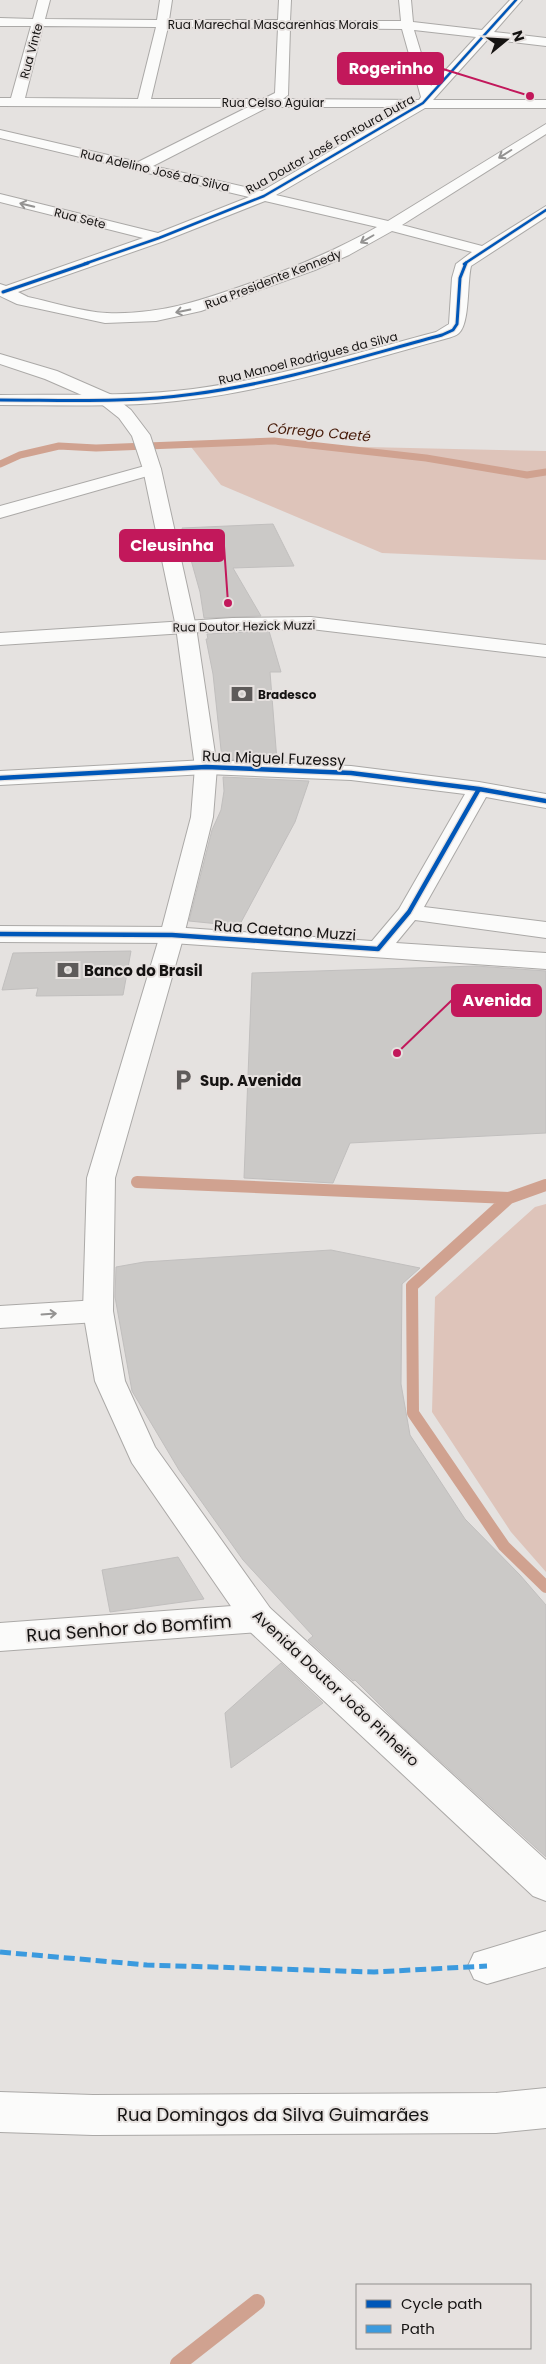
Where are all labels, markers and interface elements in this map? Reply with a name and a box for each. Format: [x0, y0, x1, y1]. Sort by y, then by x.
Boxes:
north arrow [481, 15, 531, 65]
street label: Rua Marechal Mascarenhas Morais [168, 16, 378, 33]
street label: Rua Vinte [15, 21, 47, 81]
text: N [507, 28, 530, 44]
callout: Rogerinho [338, 53, 443, 84]
text: Rogerinho [349, 57, 433, 80]
street label: Rua Doutor José Fontoura Dutra [242, 90, 418, 198]
street label: Rua Celso Aguiar [222, 94, 325, 111]
street label: Rua Adelino José da Silva [79, 145, 231, 195]
one-way arrow [498, 149, 512, 159]
one-way arrow [20, 199, 36, 209]
street label: Rua Sete [52, 203, 108, 233]
one-way arrow [359, 234, 374, 244]
street label: Rua Presidente Kennedy [202, 245, 344, 313]
one-way arrow [176, 306, 192, 316]
street label: Rua Manoel Rodrigues da Silva [217, 327, 399, 389]
water label: Córrego Caeté [266, 417, 372, 447]
callout: Cleusinha [120, 530, 224, 561]
text: Cleusinha [130, 534, 214, 557]
street label: Rua Doutor Hezick Muzzi [173, 616, 315, 636]
bank icon: Bradesco [229, 681, 255, 707]
place label: Bradesco [258, 686, 317, 703]
street label: Rua Miguel Fuzessy [202, 745, 347, 771]
street label: Rua Caetano Muzzi [213, 915, 357, 945]
bank icon: Banco do Brasil [55, 957, 81, 983]
place label: Banco do Brasil [84, 960, 203, 981]
callout: Avenida [452, 985, 541, 1016]
text: Avenida [463, 989, 531, 1012]
parking icon: Sup. Avenida [170, 1067, 196, 1093]
place label: Sup. Avenida [200, 1070, 302, 1091]
one-way arrow [40, 1309, 56, 1318]
street label: Avenida Doutor João Pinheiro [248, 1605, 424, 1771]
street label: Rua Senhor do Bomfim [26, 1608, 232, 1648]
street label: Rua Domingos da Silva Guimarães [117, 2102, 429, 2127]
legend [356, 2284, 531, 2349]
text: Cycle path [401, 2293, 482, 2314]
text: Path [401, 2318, 435, 2339]

